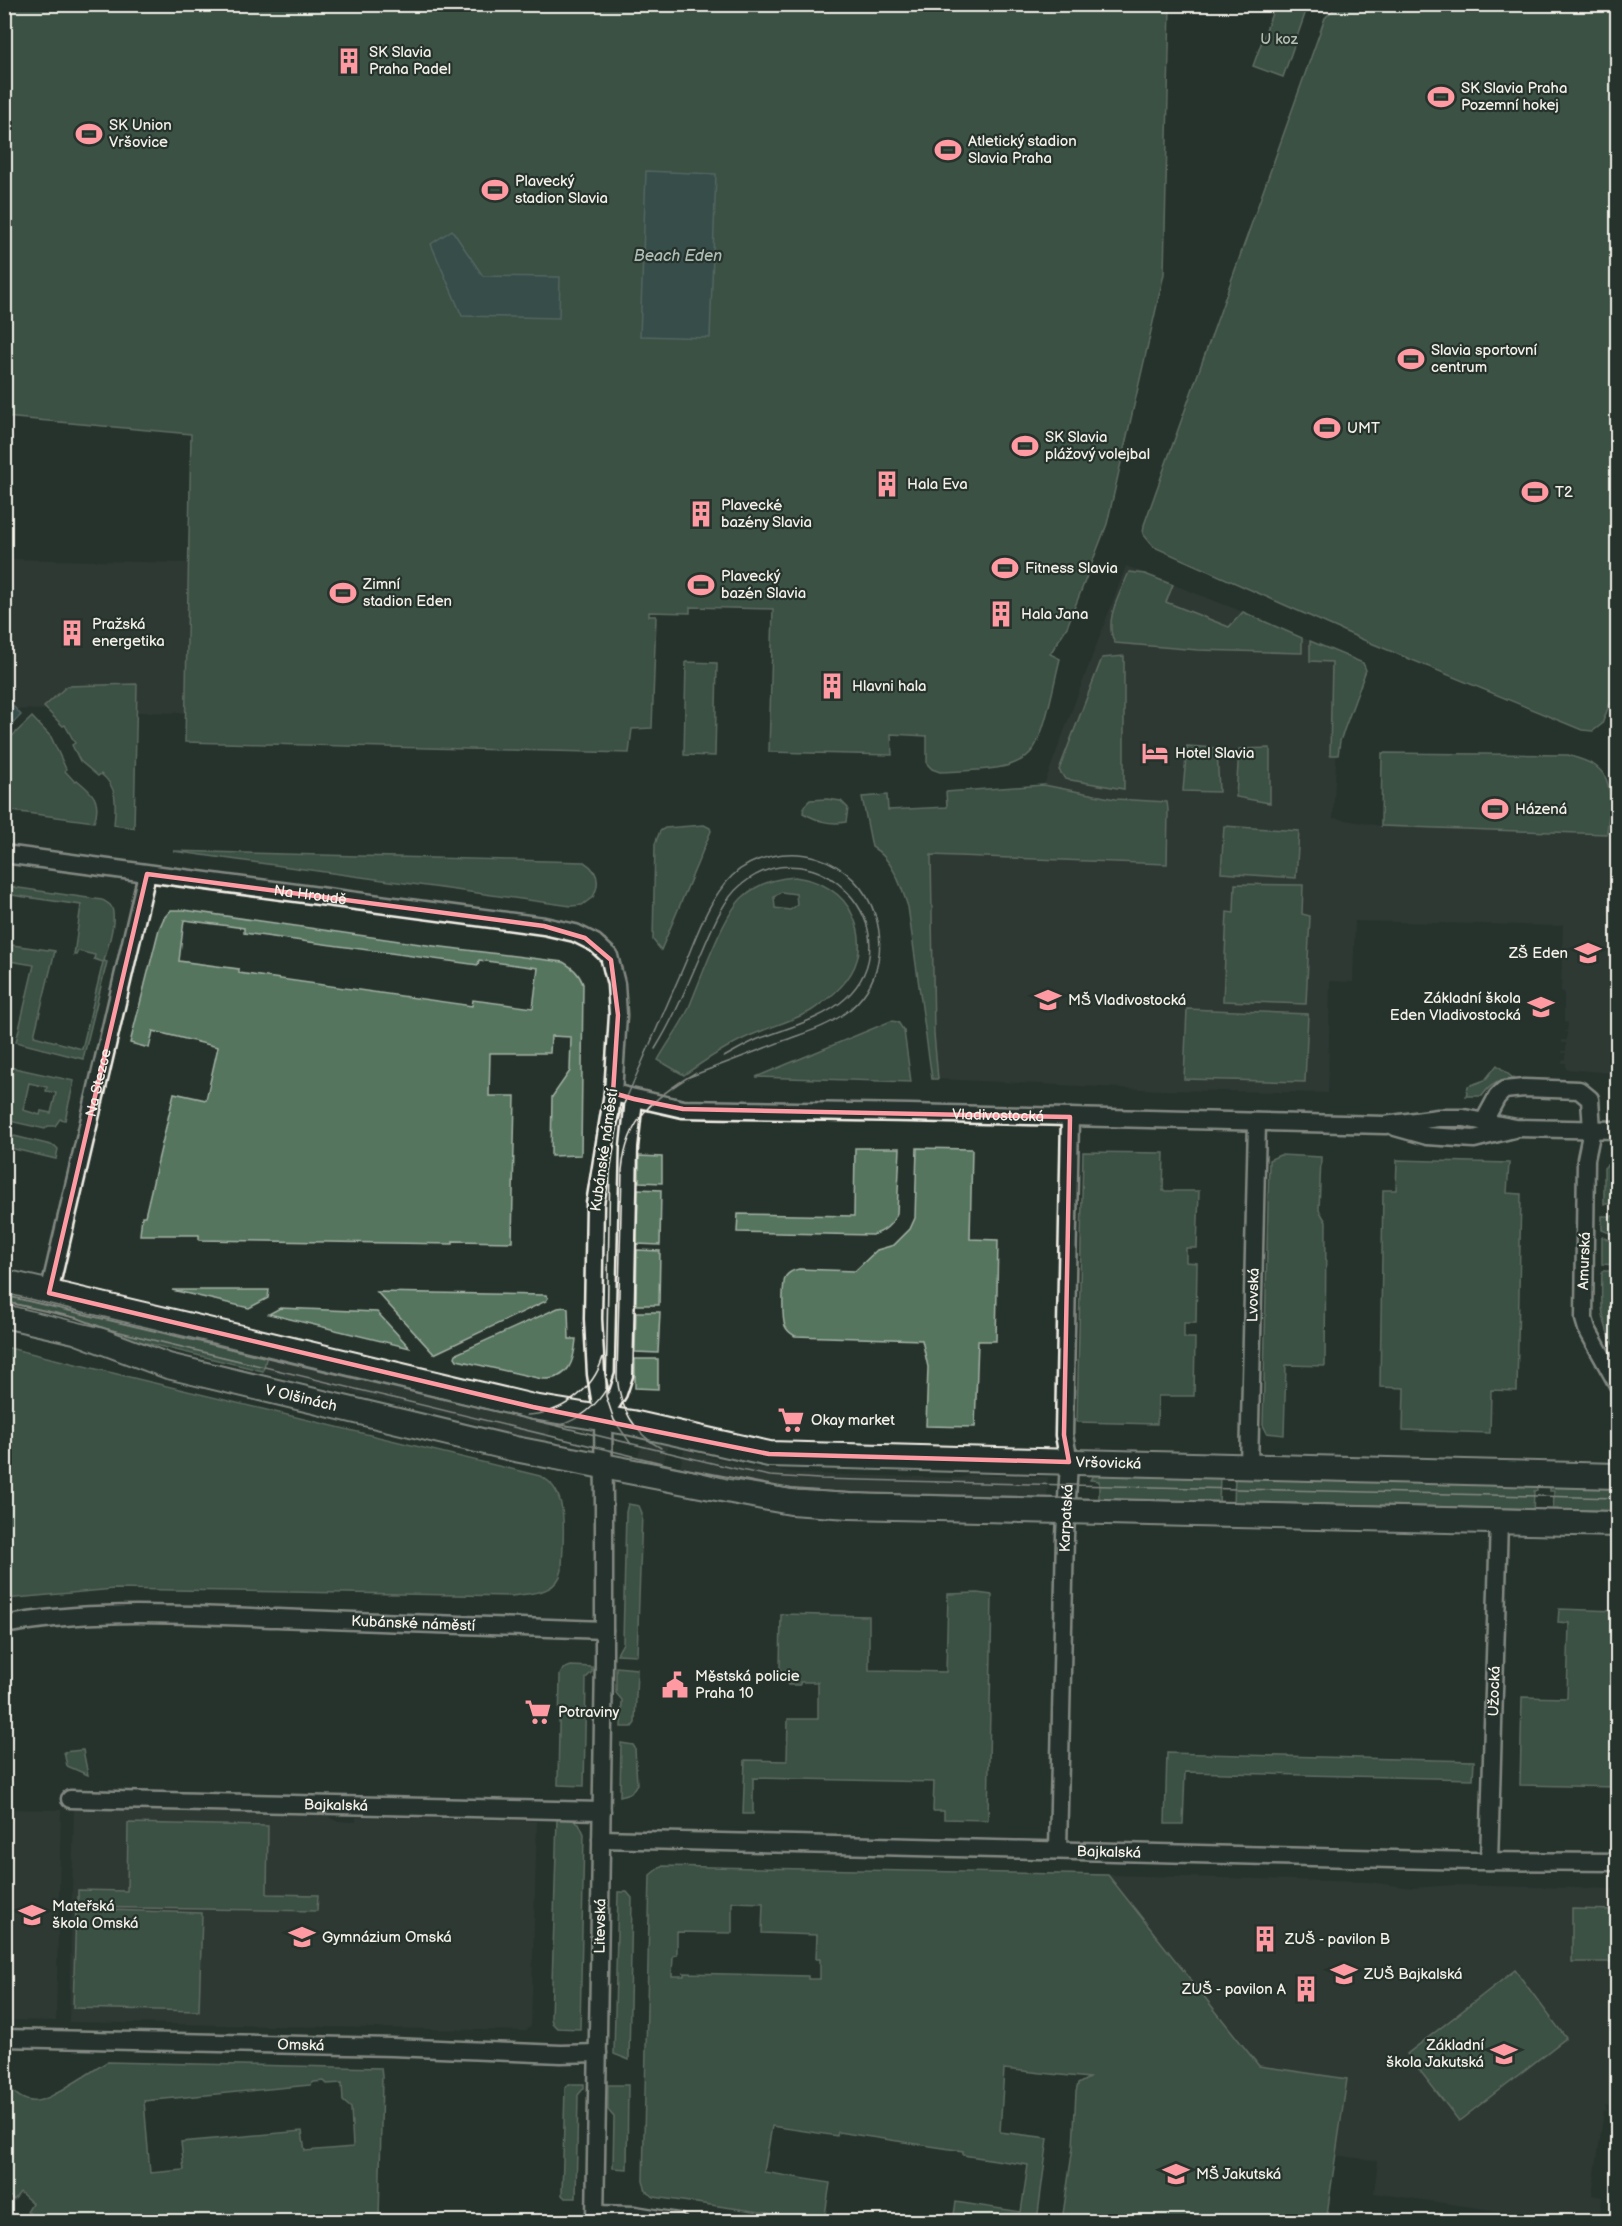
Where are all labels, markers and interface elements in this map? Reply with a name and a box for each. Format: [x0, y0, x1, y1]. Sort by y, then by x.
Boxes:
park label: U koz [1260, 30, 1299, 49]
place label: SK Slavia Praha Padel [369, 43, 451, 79]
building icon: SK Slavia Praha Padel [334, 46, 364, 76]
place label: SK Slavia Praha Pozemní hokej [1461, 79, 1567, 115]
sports icon: SK Slavia Praha Pozemní hokej [1426, 82, 1456, 112]
place label: SK Union Vršovice [109, 116, 172, 152]
sports icon: SK Union Vršovice [74, 119, 104, 149]
place label: Atletický stadion Slavia Praha [968, 132, 1077, 168]
sports icon: Atletický stadion Slavia Praha [933, 135, 963, 165]
place label: Plavecký stadion Slavia [515, 172, 608, 208]
sports icon: Plavecký stadion Slavia [480, 175, 510, 205]
water label: Beach Eden [634, 247, 722, 266]
place label: Slavia sportovní centrum [1431, 341, 1538, 377]
sports icon: Slavia sportovní centrum [1396, 344, 1426, 374]
sports icon: UMT [1312, 413, 1342, 443]
place label: UMT [1347, 419, 1380, 438]
place label: SK Slavia plážový volejbal [1045, 428, 1150, 464]
sports icon: SK Slavia plážový volejbal [1010, 431, 1040, 461]
building icon: Hala Eva [872, 469, 902, 499]
place label: Hala Eva [907, 475, 968, 494]
sports icon: T2 [1520, 477, 1550, 507]
place label: T2 [1555, 483, 1573, 502]
place label: Plavecké bazény Slavia [721, 496, 812, 532]
building icon: Plavecké bazény Slavia [686, 499, 716, 529]
sports icon: Fitness Slavia [990, 553, 1020, 583]
place label: Fitness Slavia [1025, 559, 1118, 578]
place label: Plavecký bazén Slavia [721, 567, 806, 603]
sports icon: Plavecký bazén Slavia [686, 570, 716, 600]
place label: Zimní stadion Eden [362, 575, 452, 611]
sports icon: Zimní stadion Eden [328, 578, 358, 608]
building icon: Hala Jana [986, 599, 1016, 629]
place label: Hala Jana [1021, 605, 1088, 624]
place label: Pražská energetika [92, 615, 165, 651]
building icon: Pražská energetika [57, 618, 87, 648]
building icon: Hlavni hala [817, 671, 847, 701]
place label: Hlavni hala [852, 677, 926, 696]
hotel icon: Hotel Slavia [1140, 738, 1170, 768]
place label: Hotel Slavia [1175, 744, 1254, 763]
sports icon: Házená [1480, 794, 1510, 824]
place label: Házená [1515, 800, 1567, 819]
street label: Na Hroudě [272, 881, 348, 910]
school or university icon: ZŠ Eden [1573, 938, 1603, 968]
place label: ZŠ Eden [1508, 944, 1568, 963]
school or university icon: MŠ Vladivostocká [1033, 985, 1063, 1015]
place label: Základní škola Eden Vladivostocká [1390, 989, 1521, 1025]
place label: MŠ Vladivostocká [1068, 991, 1186, 1010]
school or university icon: Základní škola Eden Vladivostocká [1526, 992, 1556, 1022]
street label: Na Stezce [82, 1047, 116, 1119]
street label: Kubánské náměstí [586, 1087, 623, 1213]
street label: Vladivostocká [952, 1105, 1044, 1126]
street label: Amurská [1574, 1232, 1595, 1290]
street label: Lvovská [1243, 1268, 1264, 1322]
street label: V Olšinách [263, 1381, 339, 1416]
supermarket icon: Okay market [776, 1405, 806, 1435]
place label: Okay market [811, 1411, 895, 1430]
street label: Vršovická [1075, 1453, 1142, 1474]
street label: Karpatská [1056, 1484, 1078, 1552]
street label: Kubánské náměstí [351, 1612, 476, 1636]
street label: Užocká [1484, 1666, 1505, 1717]
place label: Městská policie Praha 10 [695, 1667, 800, 1703]
public building icon: Městská policie Praha 10 [660, 1670, 690, 1700]
supermarket icon: Potraviny [523, 1697, 553, 1727]
place label: Potraviny [558, 1703, 620, 1722]
street label: Bajkalská [304, 1795, 368, 1816]
street label: Bajkalská [1076, 1842, 1141, 1863]
place label: Mateřská škola Omská [52, 1897, 139, 1933]
street label: Litevská [591, 1898, 610, 1954]
school or university icon: Mateřská škola Omská [17, 1900, 47, 1930]
school or university icon: Gymnázium Omská [287, 1922, 317, 1952]
building icon: ZUŠ - pavilon B [1250, 1924, 1280, 1954]
place label: Gymnázium Omská [322, 1928, 452, 1947]
place label: ZUŠ - pavilon B [1284, 1930, 1390, 1949]
school or university icon: ZUŠ Bajkalská [1329, 1959, 1359, 1989]
place label: ZUŠ Bajkalská [1363, 1965, 1463, 1984]
building icon: ZUŠ - pavilon A [1291, 1974, 1321, 2004]
place label: ZUŠ - pavilon A [1181, 1980, 1287, 1999]
street label: Omská [277, 2035, 325, 2055]
place label: Základní škola Jakutská [1386, 2036, 1484, 2072]
school or university icon: Základní škola Jakutská [1489, 2039, 1519, 2069]
school or university icon: MŠ Jakutská [1161, 2159, 1191, 2189]
place label: MŠ Jakutská [1196, 2165, 1281, 2184]

